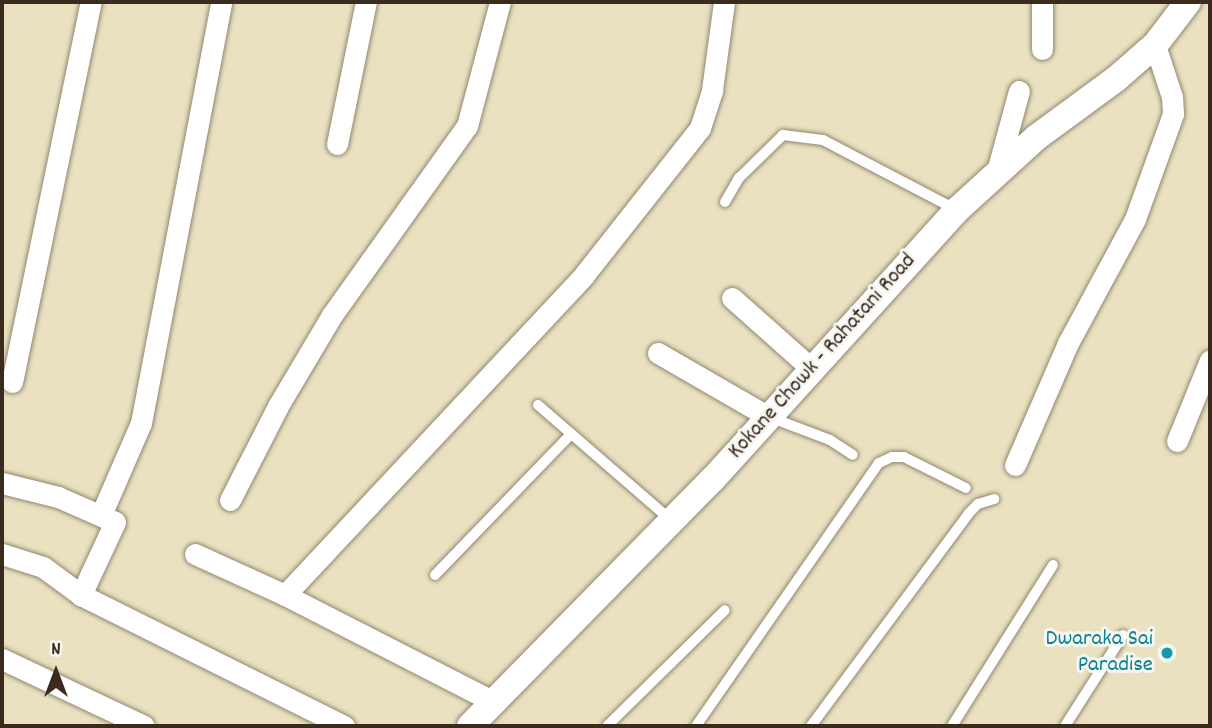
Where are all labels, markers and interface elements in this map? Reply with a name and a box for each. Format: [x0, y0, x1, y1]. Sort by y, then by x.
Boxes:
street label: Kokane Chowk - Rahatani Road [723, 248, 923, 466]
place label: Dwaraka Sai Paradise [1046, 626, 1153, 680]
north arrow [21, 637, 91, 707]
text: N [51, 637, 61, 664]
marker: Dwaraka Sai Paradise [1159, 645, 1175, 661]

